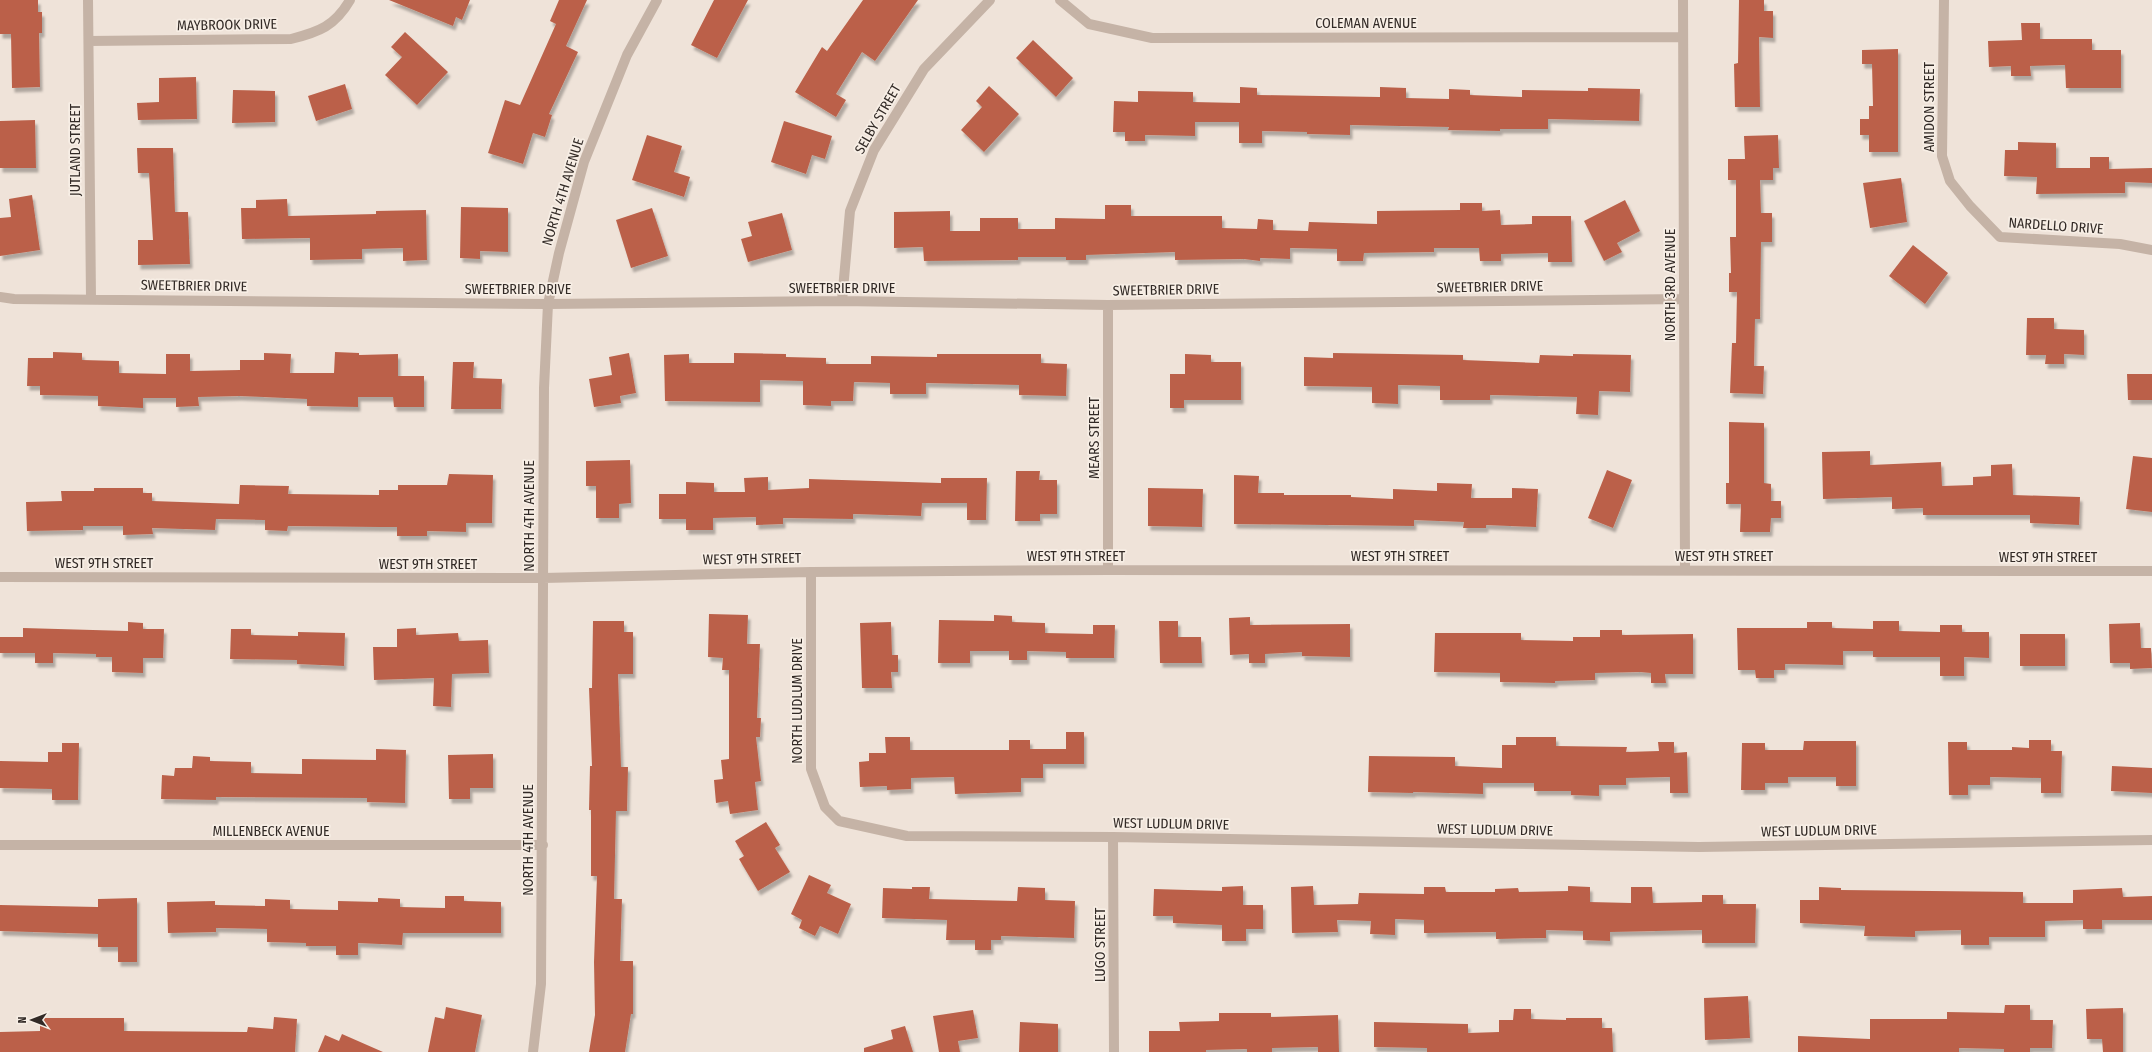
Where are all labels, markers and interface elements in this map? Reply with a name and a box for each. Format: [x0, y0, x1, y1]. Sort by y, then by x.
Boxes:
street label: COLEMAN AVENUE [1315, 15, 1417, 32]
street label: MAYBROOK DRIVE [177, 16, 278, 34]
street label: AMIDON STREET [1921, 61, 1938, 152]
street label: SELBY STREET [851, 81, 905, 157]
street label: JUTLAND STREET [67, 103, 84, 196]
street label: NORTH 4TH AVENUE [539, 136, 588, 248]
street label: NARDELLO DRIVE [2008, 214, 2104, 238]
street label: NORTH 3RD AVENUE [1662, 228, 1679, 341]
street label: SWEETBRIER DRIVE [141, 277, 248, 295]
street label: SWEETBRIER DRIVE [1437, 278, 1544, 296]
street label: SWEETBRIER DRIVE [789, 280, 896, 297]
street label: SWEETBRIER DRIVE [465, 281, 572, 298]
street label: SWEETBRIER DRIVE [1113, 281, 1220, 299]
street label: MEARS STREET [1086, 396, 1103, 479]
street label: NORTH 4TH AVENUE [521, 460, 538, 572]
street label: WEST 9TH STREET [1027, 548, 1126, 565]
street label: WEST 9TH STREET [1351, 548, 1450, 565]
street label: WEST 9TH STREET [1675, 548, 1774, 565]
street label: WEST 9TH STREET [1999, 549, 2098, 566]
street label: WEST 9TH STREET [703, 550, 802, 568]
street label: WEST 9TH STREET [55, 555, 154, 572]
street label: WEST 9TH STREET [379, 556, 478, 573]
street label: NORTH LUDLUM DRIVE [789, 638, 806, 764]
street label: NORTH 4TH AVENUE [520, 784, 537, 896]
street label: WEST LUDLUM DRIVE [1113, 814, 1230, 834]
street label: WEST LUDLUM DRIVE [1437, 820, 1554, 840]
street label: WEST LUDLUM DRIVE [1761, 821, 1878, 841]
street label: MILLENBECK AVENUE [212, 823, 330, 840]
street label: LUGO STREET [1092, 907, 1109, 982]
north arrow [12, 1000, 52, 1040]
text: N [16, 1017, 29, 1023]

